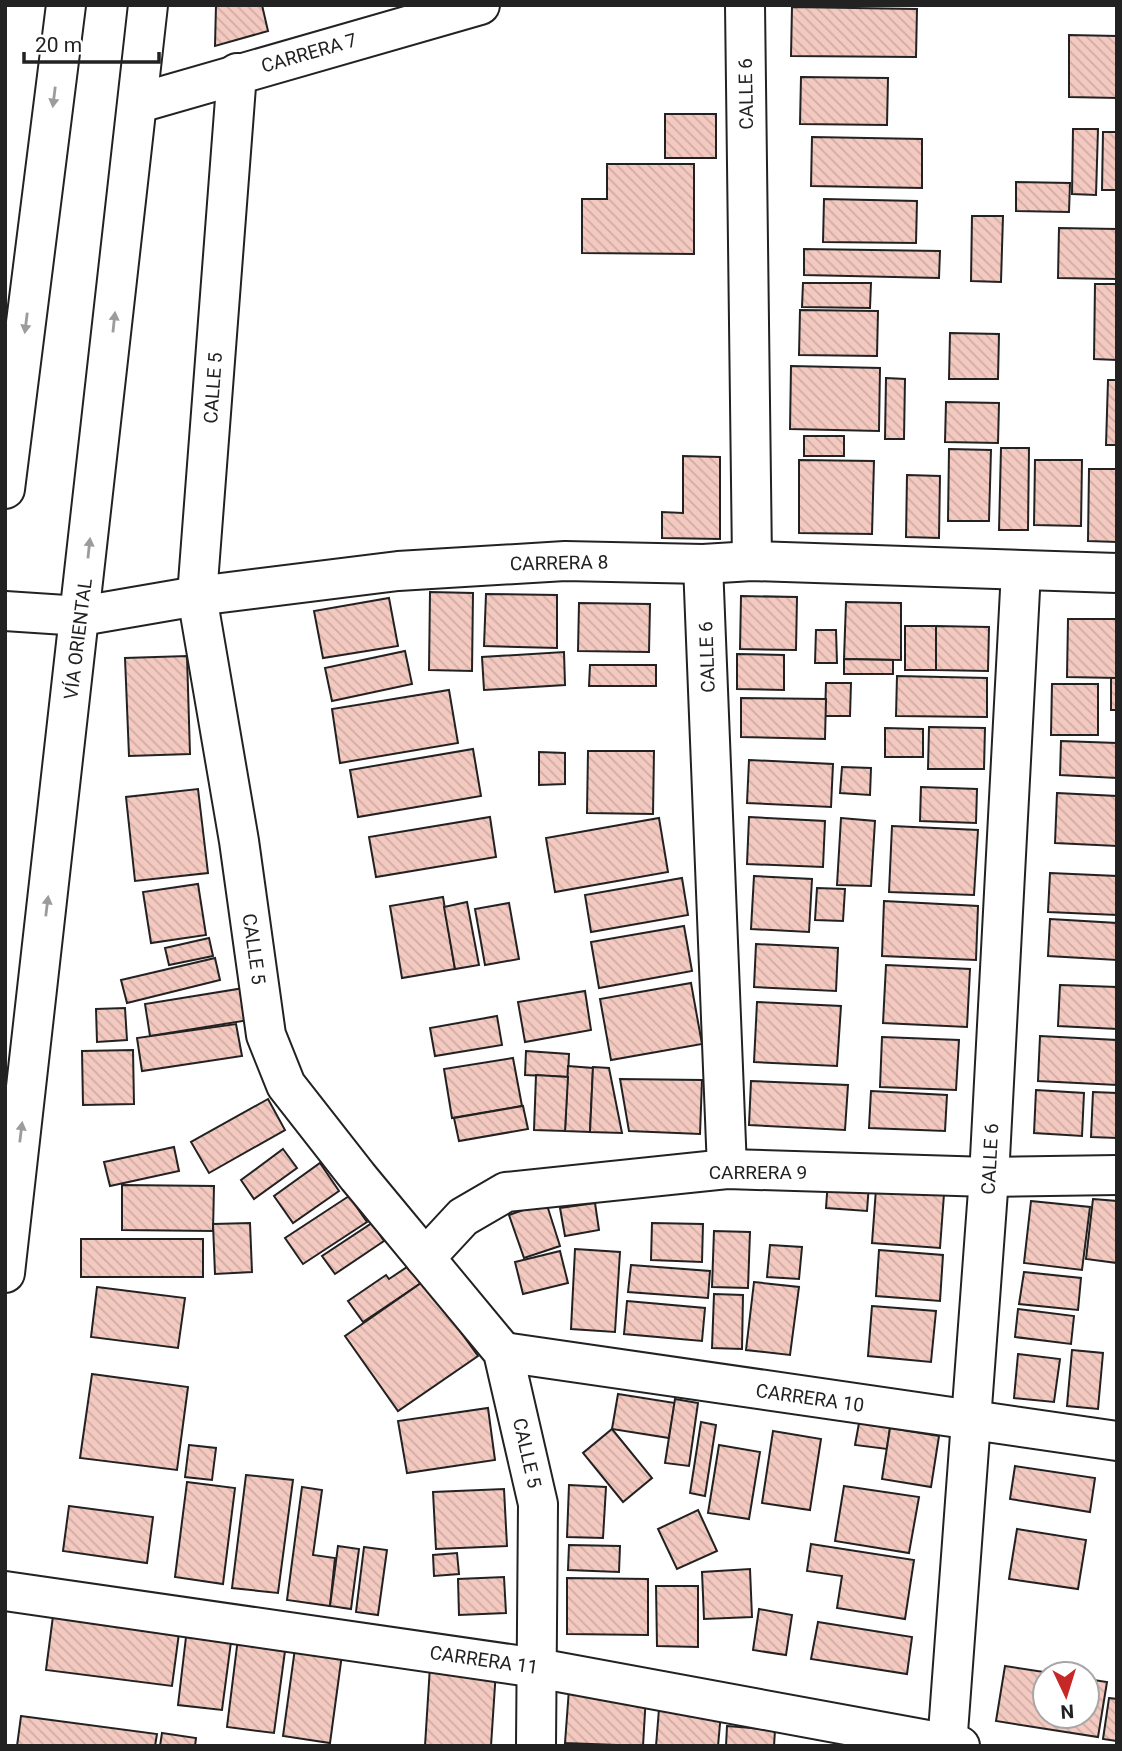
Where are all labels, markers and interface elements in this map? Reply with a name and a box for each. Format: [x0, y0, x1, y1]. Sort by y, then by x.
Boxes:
scale bar [24, 21, 159, 65]
street label: CARRERA 7 [258, 28, 360, 78]
text: 20 m [35, 33, 82, 57]
street label: CALLE 6 [734, 58, 758, 130]
one-way arrow [49, 86, 60, 108]
one-way arrow [109, 311, 120, 333]
one-way arrow [21, 312, 32, 334]
street label: CALLE 5 [199, 352, 227, 424]
one-way arrow [83, 537, 94, 559]
street label: CARRERA 8 [510, 551, 608, 575]
street label: VÍA ORIENTAL [59, 577, 97, 701]
street label: CALLE 6 [694, 621, 720, 693]
one-way arrow [42, 895, 53, 917]
street label: CALLE 5 [238, 912, 270, 986]
one-way arrow [16, 1121, 27, 1143]
street label: CALLE 6 [977, 1123, 1003, 1195]
street label: CARRERA 9 [709, 1161, 807, 1184]
street label: CARRERA 10 [754, 1379, 866, 1417]
street label: CALLE 5 [508, 1416, 546, 1490]
street label: CARRERA 11 [428, 1641, 540, 1679]
north arrow [1031, 1660, 1101, 1730]
text: N [1060, 1700, 1075, 1723]

